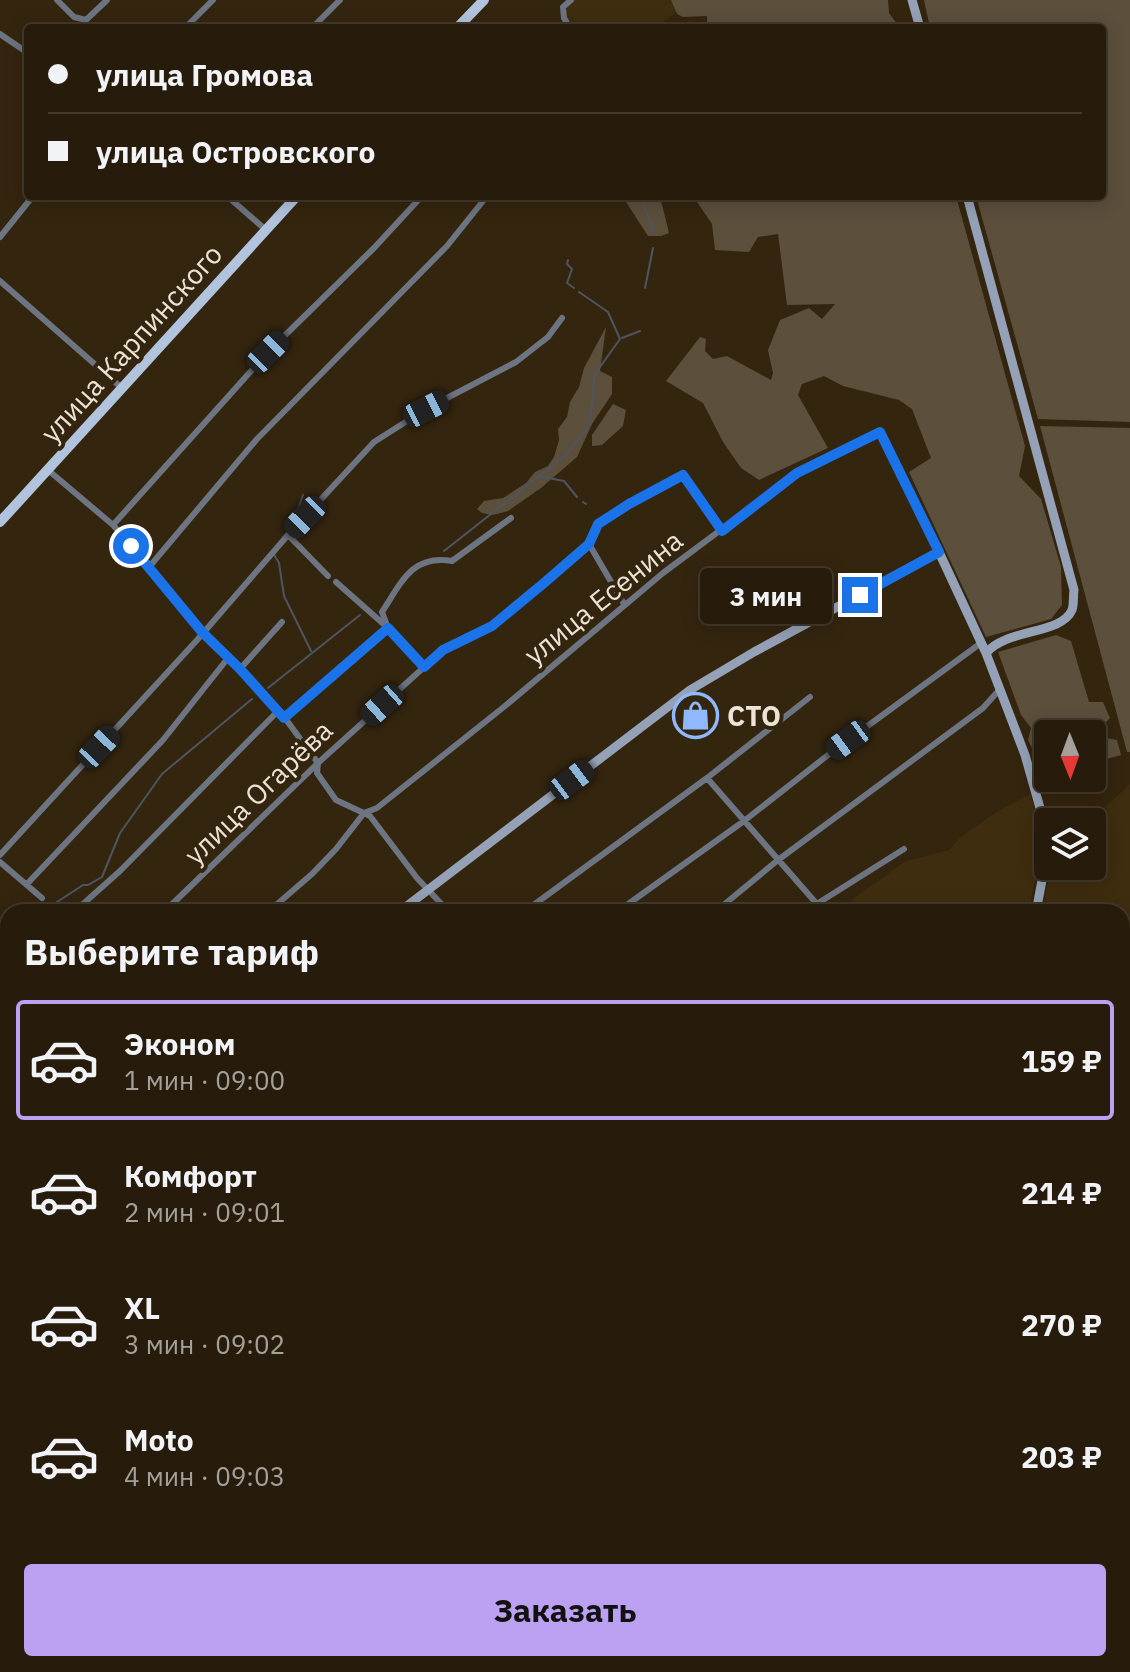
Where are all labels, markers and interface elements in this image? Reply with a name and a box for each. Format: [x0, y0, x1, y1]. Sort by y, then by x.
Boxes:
text: улица Громова [96, 55, 313, 94]
text: улица Островского [96, 132, 375, 171]
street label: улица Карпинского [32, 236, 230, 450]
car [243, 327, 293, 377]
car [399, 387, 453, 431]
car [280, 491, 330, 543]
street label: улица Есенина [516, 522, 690, 672]
route start [113, 528, 149, 564]
callout: 3 мин [700, 567, 832, 623]
route end [842, 577, 878, 613]
text: 3 мин [730, 579, 802, 613]
car [356, 680, 408, 730]
shop icon: СТО [672, 691, 720, 739]
place label: СТО [727, 697, 781, 734]
street label: улица Огарёва [176, 712, 340, 872]
car [822, 716, 874, 764]
north arrow [1034, 720, 1106, 792]
map controls [1034, 720, 1106, 880]
car [74, 721, 124, 773]
car [546, 756, 598, 804]
button: layers [1034, 808, 1106, 880]
text: Выберите тариф [24, 928, 319, 975]
icon: car [28, 1024, 100, 1096]
text: Эконом [124, 1024, 235, 1063]
text: 159 ₽ [1021, 1041, 1102, 1080]
text: 1 мин · 09:00 [124, 1063, 285, 1097]
icon: car [28, 1156, 100, 1228]
text: Комфорт [124, 1156, 257, 1195]
text: 214 ₽ [1021, 1173, 1102, 1212]
text: 2 мин · 09:01 [124, 1195, 285, 1229]
icon: car [28, 1288, 100, 1360]
text: XL [124, 1288, 160, 1327]
text: 270 ₽ [1021, 1305, 1102, 1344]
text: 3 мин · 09:02 [124, 1327, 285, 1361]
icon: car [28, 1420, 100, 1492]
text: Moto [124, 1420, 194, 1459]
text: 203 ₽ [1021, 1437, 1102, 1476]
text: 4 мин · 09:03 [124, 1459, 285, 1493]
button: Заказать [24, 1564, 1106, 1656]

